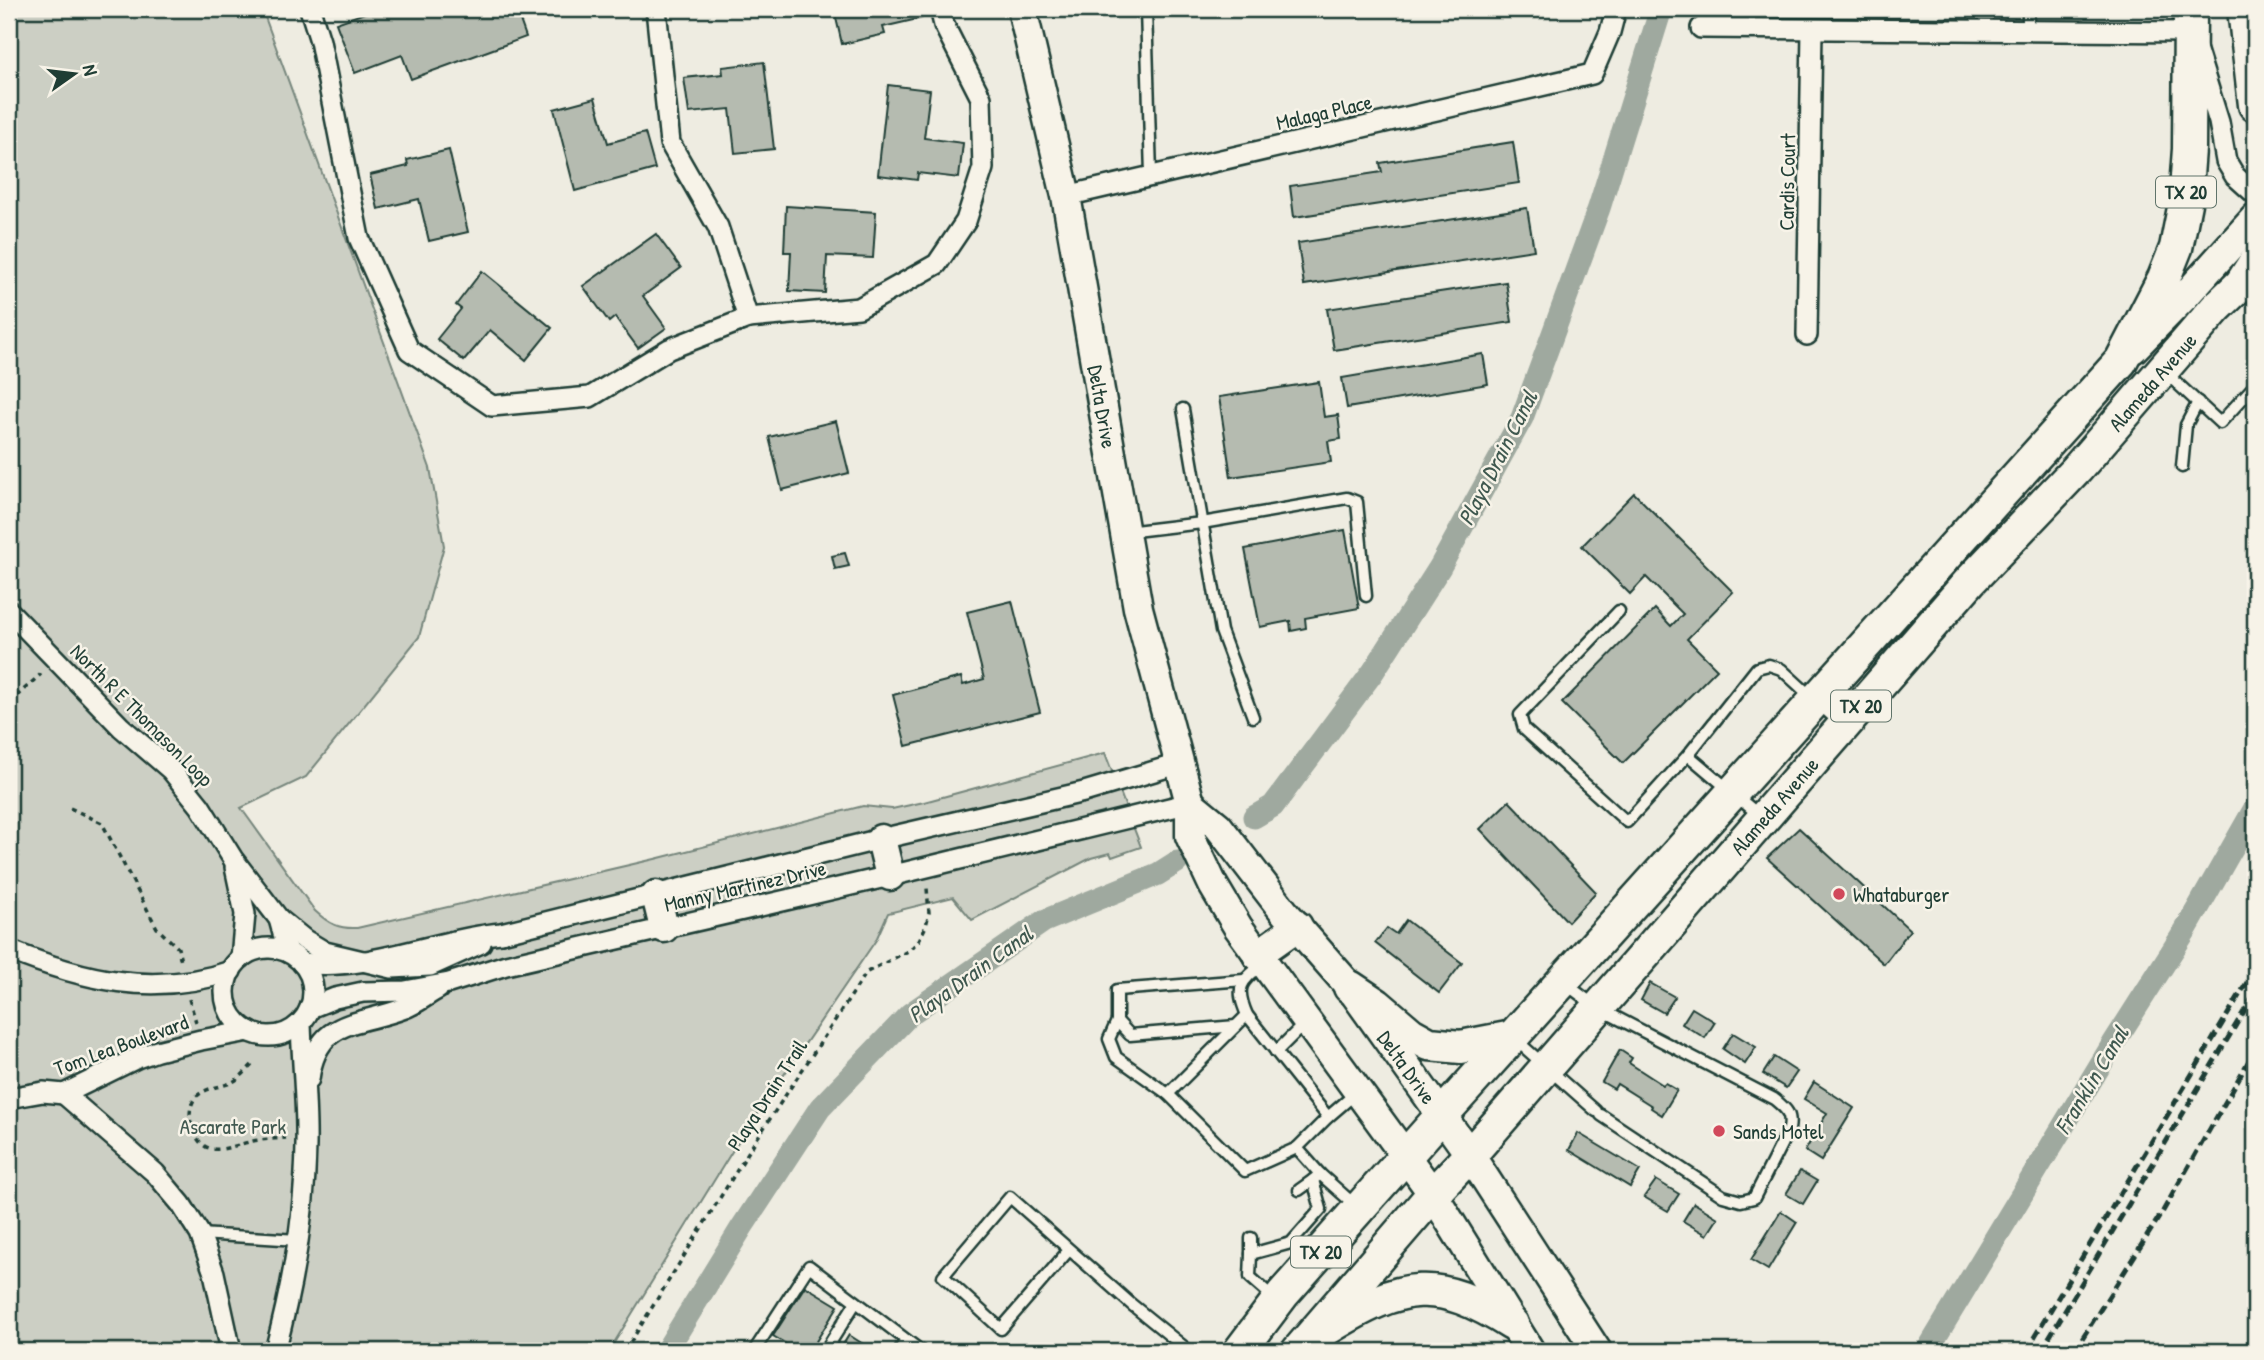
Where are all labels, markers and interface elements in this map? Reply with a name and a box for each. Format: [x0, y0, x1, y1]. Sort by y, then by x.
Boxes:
north arrow [38, 38, 108, 108]
text: N [77, 62, 104, 78]
street label: Malaga Place [1273, 87, 1375, 137]
street label: Cardis Court [1772, 132, 1802, 231]
road number: TX 20 [2156, 176, 2216, 208]
street label: Alameda Avenue [2102, 327, 2203, 437]
street label: Delta Drive [1081, 363, 1124, 450]
water label: Playa Drain Canal [1450, 385, 1545, 531]
street label: North R E Thomason Loop [64, 637, 220, 793]
road number: TX 20 [1831, 691, 1891, 722]
street label: Alameda Avenue [1723, 750, 1825, 861]
street label: Manny Martinez Drive [661, 853, 829, 919]
place label: Whataburger [1853, 880, 1949, 909]
marker: Whataburger [1831, 886, 1847, 902]
water label: Playa Drain Canal [901, 918, 1040, 1031]
street label: Tom Lea Boulevard [50, 1007, 192, 1083]
water label: Franklin Canal [2047, 1020, 2136, 1140]
street label: Delta Drive [1371, 1025, 1443, 1110]
street label: Playa Drain Trail [720, 1033, 814, 1156]
park label: Ascarate Park [180, 1112, 287, 1141]
place label: Sands Motel [1733, 1117, 1824, 1146]
marker: Sands Motel [1711, 1123, 1727, 1139]
road number: TX 20 [1291, 1236, 1351, 1268]

